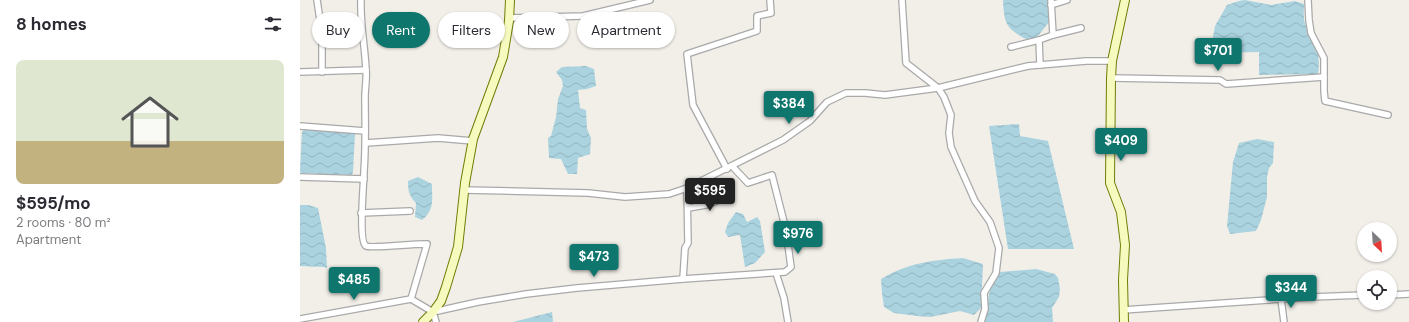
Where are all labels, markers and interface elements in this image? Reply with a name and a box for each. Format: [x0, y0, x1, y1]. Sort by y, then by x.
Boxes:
chip: Buy [312, 12, 364, 48]
chip: Rent [372, 12, 430, 48]
chip: Filters [438, 12, 505, 48]
chip: New [513, 12, 569, 48]
chip: Apartment [577, 12, 675, 48]
text: 8 homes [16, 13, 87, 35]
icon: filters [262, 13, 284, 35]
pin: $701 [1194, 38, 1242, 72]
text: $701 [1204, 42, 1232, 59]
icon: home [114, 86, 186, 158]
pin: $384 [765, 91, 813, 125]
text: $384 [773, 95, 805, 112]
pin: $409 [1097, 128, 1145, 162]
text: $409 [1104, 132, 1138, 149]
pin: $595 [686, 178, 734, 212]
text: $595 [694, 182, 726, 199]
text: $595/mo [16, 192, 91, 214]
text: 2 rooms · 80 m² [16, 214, 111, 231]
pin: $976 [774, 221, 822, 255]
north arrow [1357, 222, 1397, 262]
map controls [1357, 222, 1397, 310]
text: $976 [782, 225, 814, 242]
text: Apartment [16, 231, 81, 248]
pin: $473 [570, 244, 618, 278]
text: $473 [579, 248, 609, 265]
pin: $485 [330, 267, 378, 301]
button: locate [1357, 270, 1397, 310]
text: $485 [338, 271, 370, 288]
pin: $344 [1267, 275, 1315, 309]
text: $344 [1275, 279, 1307, 296]

